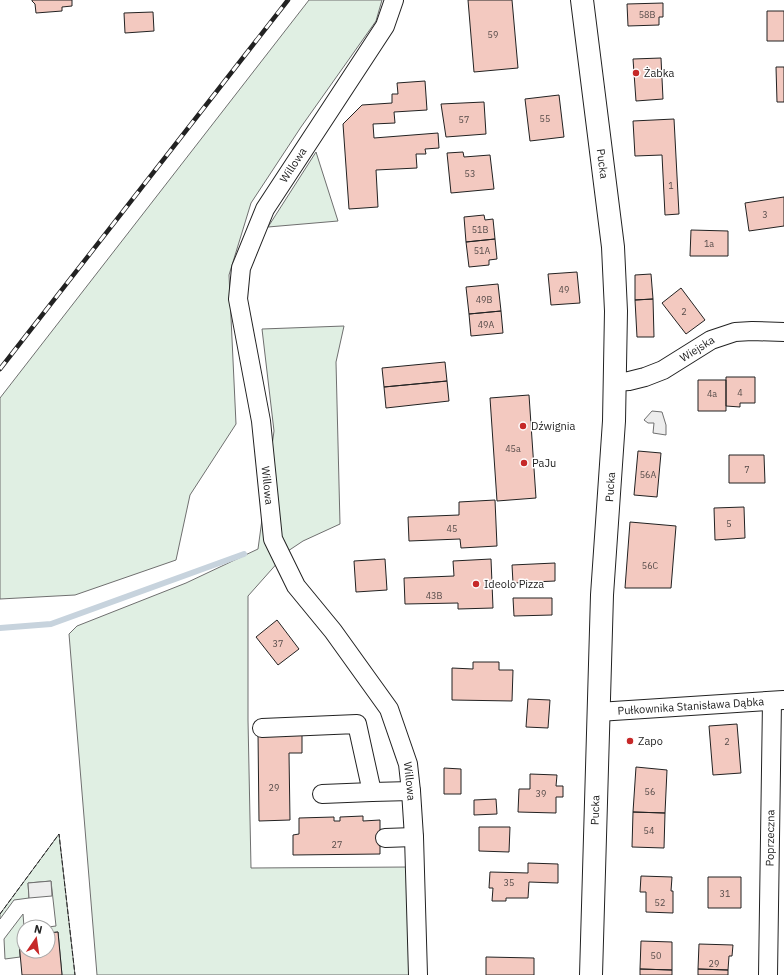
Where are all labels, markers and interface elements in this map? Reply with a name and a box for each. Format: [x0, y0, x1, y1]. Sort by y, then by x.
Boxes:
house number: 58B [639, 9, 655, 20]
house number: 59 [488, 29, 498, 40]
place label: Żabka [644, 66, 674, 80]
marker: Żabka [631, 68, 641, 78]
house number: 55 [540, 113, 550, 124]
house number: 57 [459, 114, 469, 125]
street label: Willowa [277, 145, 310, 185]
street label: Pucka [594, 148, 611, 180]
house number: 53 [465, 168, 475, 179]
house number: 1 [668, 180, 674, 191]
house number: 3 [762, 209, 768, 220]
house number: 51B [472, 224, 488, 235]
house number: 1a [704, 238, 714, 249]
house number: 51A [474, 245, 491, 256]
house number: 49 [559, 284, 569, 295]
house number: 49B [476, 294, 492, 305]
house number: 2 [681, 306, 687, 317]
house number: 49A [478, 319, 495, 330]
street label: Wiejska [677, 333, 717, 365]
house number: 4 [737, 387, 743, 398]
house number: 4a [707, 388, 717, 399]
place label: Dźwignia [531, 419, 575, 433]
marker: Dźwignia [518, 421, 528, 431]
house number: 45a [505, 443, 521, 454]
place label: PaJu [532, 456, 556, 470]
marker: PaJu [519, 458, 529, 468]
house number: 7 [744, 464, 750, 475]
street label: Willowa [259, 465, 276, 505]
house number: 56A [640, 469, 657, 480]
street label: Pucka [602, 471, 618, 502]
house number: 5 [726, 518, 732, 529]
house number: 45 [447, 523, 457, 534]
house number: 56C [642, 560, 659, 571]
place label: Ideolo Pizza [484, 577, 544, 591]
marker: Ideolo Pizza [471, 579, 481, 589]
house number: 43B [426, 590, 442, 601]
house number: 37 [273, 638, 283, 649]
street label: Pułkownika Stanisława Dąbka [617, 694, 765, 718]
place label: Zapo [638, 734, 663, 748]
marker: Zapo [625, 736, 635, 746]
house number: 2 [724, 736, 730, 747]
street label: Willowa [401, 761, 419, 801]
house number: 29 [269, 782, 279, 793]
house number: 56 [645, 786, 655, 797]
house number: 39 [536, 788, 546, 799]
street label: Pucka [587, 795, 603, 825]
street label: Poprzeczna [763, 809, 777, 867]
house number: 54 [644, 825, 654, 836]
house number: 27 [332, 839, 342, 850]
house number: 35 [504, 877, 514, 888]
house number: 31 [720, 888, 730, 899]
house number: 52 [655, 897, 665, 908]
north arrow [16, 919, 56, 959]
text: N [33, 922, 44, 937]
house number: 50 [651, 950, 661, 961]
house number: 29 [709, 958, 719, 969]

